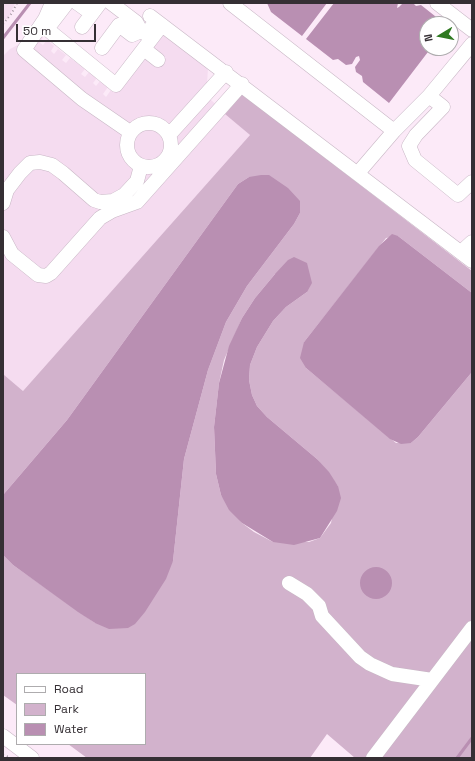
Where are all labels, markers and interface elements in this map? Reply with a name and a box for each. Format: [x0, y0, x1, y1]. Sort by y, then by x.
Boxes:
scale bar [18, 16, 98, 42]
north arrow [419, 16, 459, 56]
text: 50 m [23, 23, 51, 39]
text: N [421, 33, 436, 43]
legend [16, 673, 146, 745]
text: Road [54, 681, 83, 697]
text: Park [54, 701, 79, 717]
text: Water [54, 721, 88, 737]

